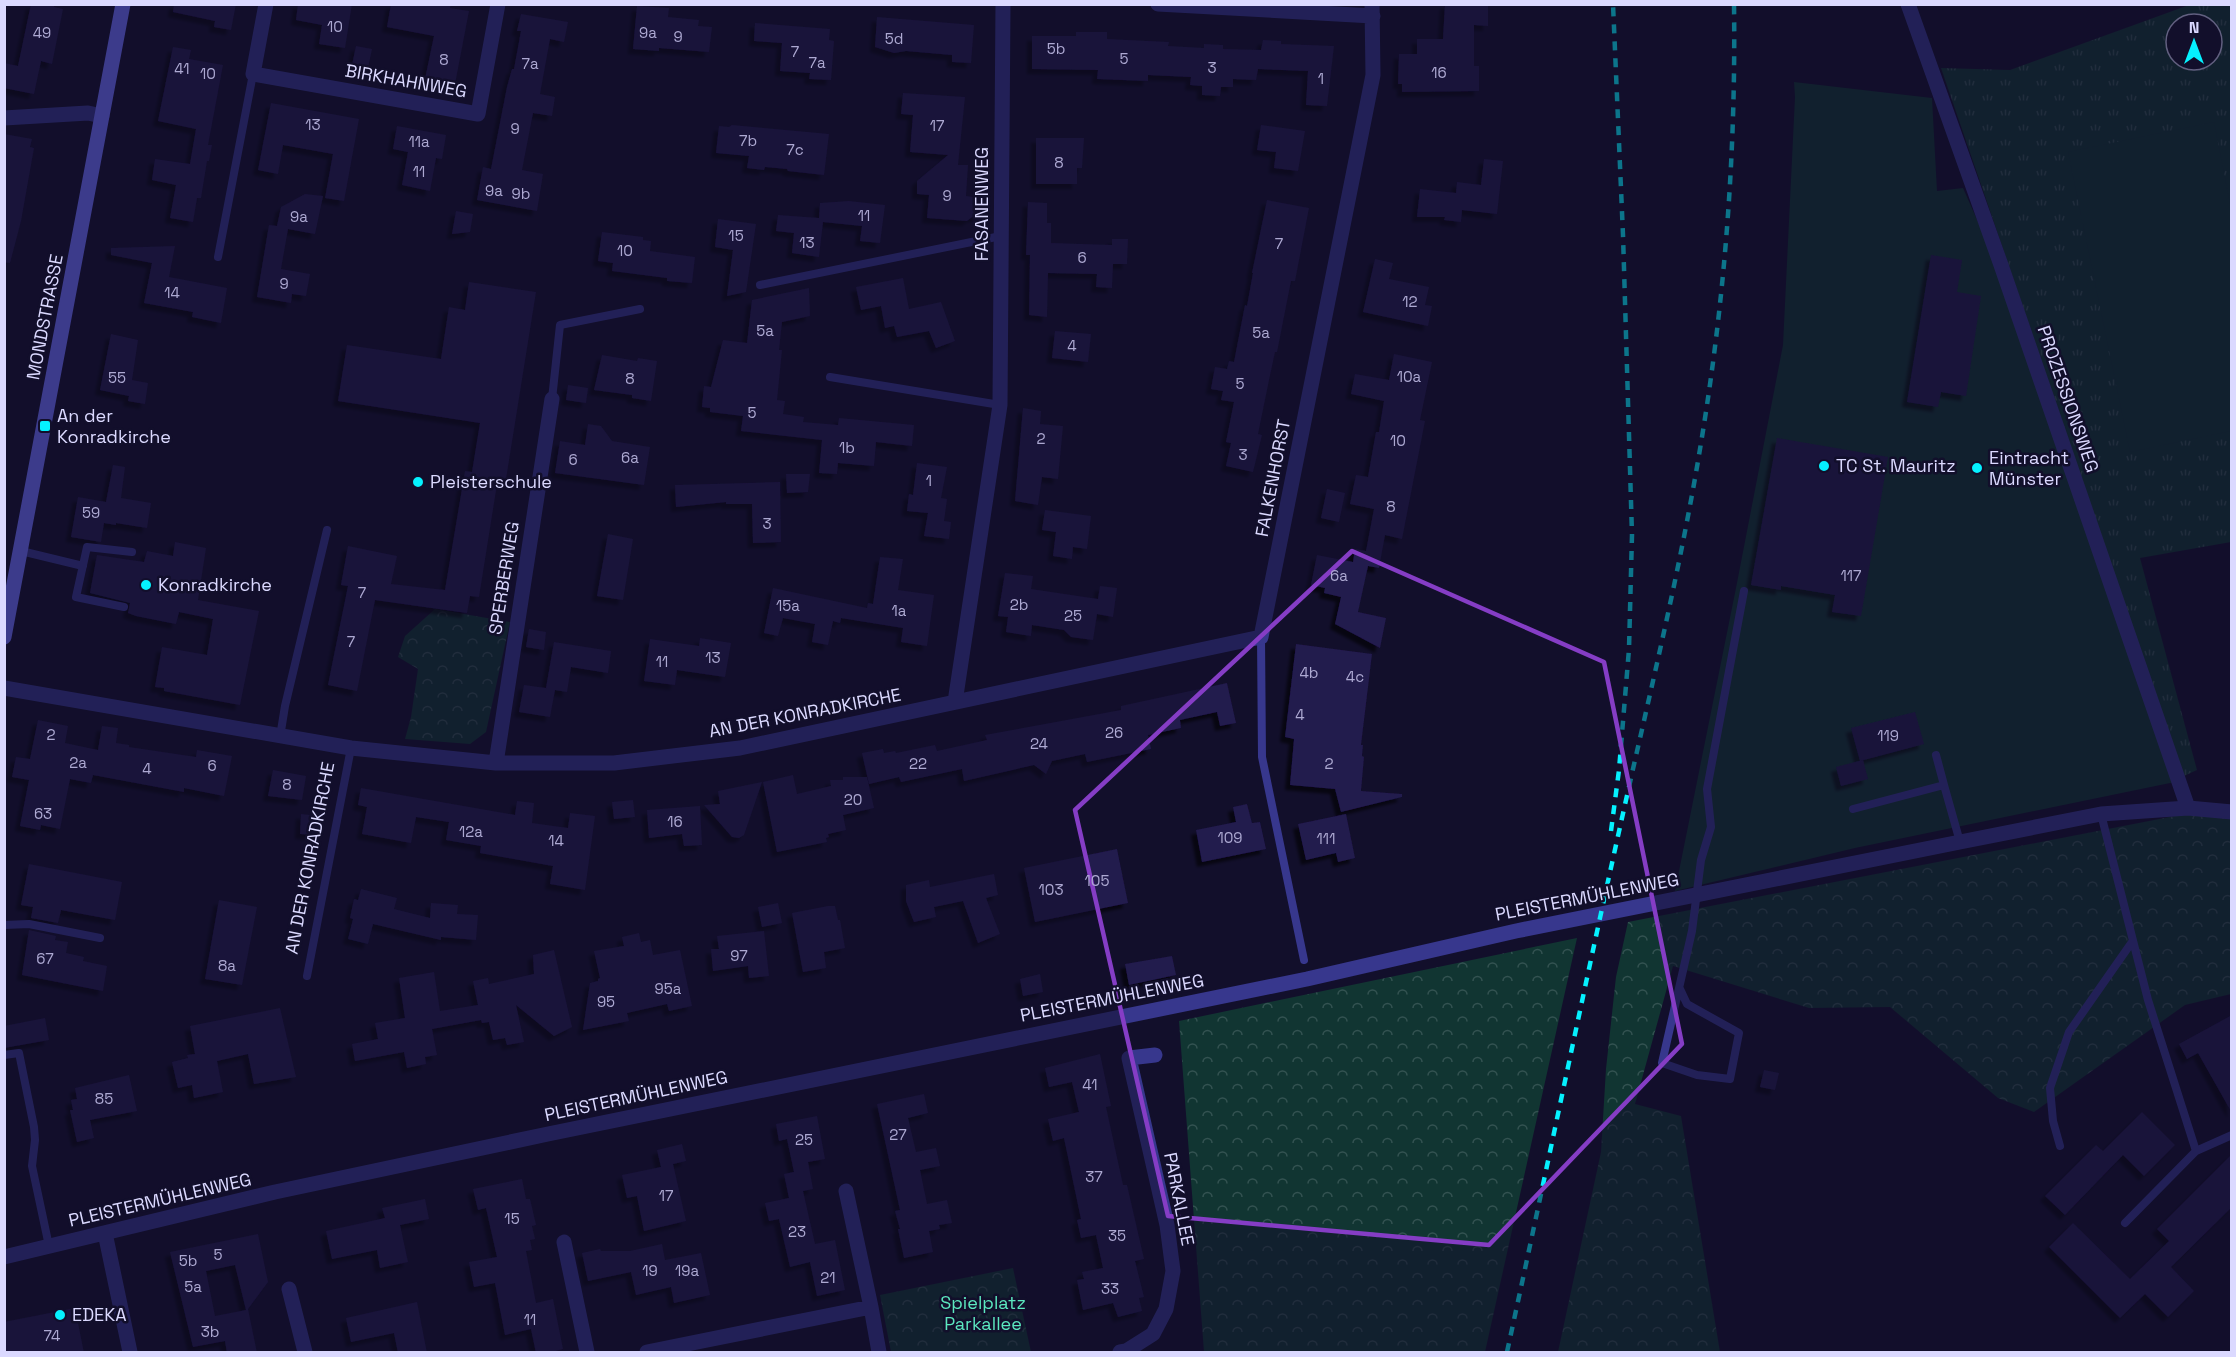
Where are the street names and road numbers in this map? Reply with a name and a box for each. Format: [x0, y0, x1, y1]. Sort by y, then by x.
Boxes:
street label: BIRKHAHNWEG [343, 58, 469, 103]
street label: FASANENWEG [970, 147, 993, 261]
street label: MONDSTRASSE [21, 252, 68, 382]
street label: PROZESSIONSWEG [2033, 322, 2104, 475]
street label: FALKENHORST [1250, 417, 1295, 539]
street label: SPERBERWEG [483, 520, 524, 636]
street label: AN DER KONRADKIRCHE [707, 683, 903, 742]
street label: AN DER KONRADKIRCHE [280, 760, 339, 956]
street label: PLEISTERMÜHLENWEG [1493, 867, 1681, 926]
street label: PLEISTERMÜHLENWEG [1018, 968, 1206, 1027]
street label: PLEISTERMÜHLENWEG [542, 1065, 730, 1126]
street label: PARKALLEE [1159, 1150, 1200, 1248]
street label: PLEISTERMÜHLENWEG [66, 1167, 253, 1232]

